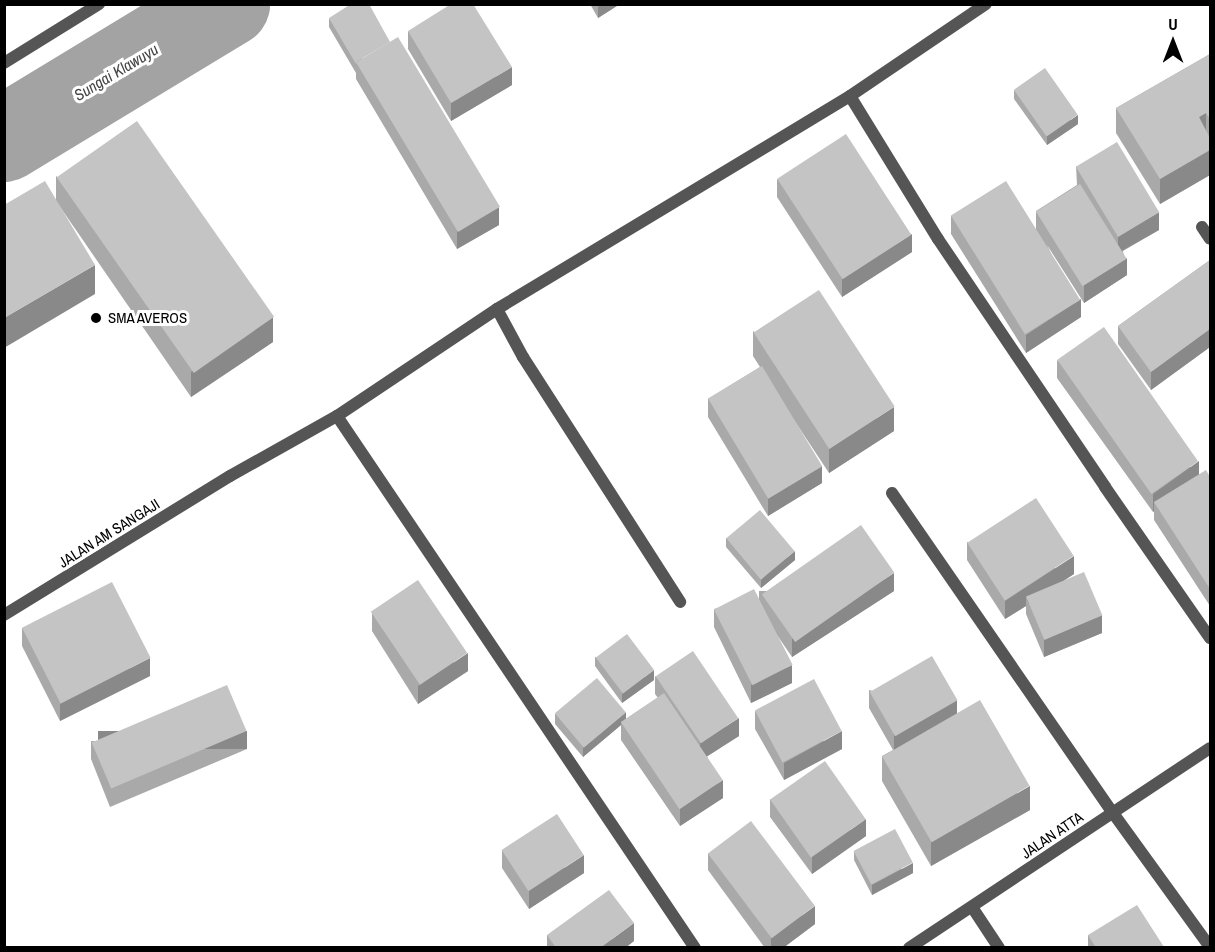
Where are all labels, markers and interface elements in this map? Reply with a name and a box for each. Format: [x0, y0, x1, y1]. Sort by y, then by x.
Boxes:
north arrow [1143, 12, 1203, 72]
text: U [1168, 13, 1178, 35]
water label: Sungai Klawuyu [70, 39, 162, 105]
place label: SMA AVEROS [108, 309, 188, 327]
marker: SMA AVEROS [89, 311, 103, 325]
street label: JALAN AM SANGAJI [55, 495, 163, 571]
street label: JALAN ATTA [1017, 808, 1087, 862]

